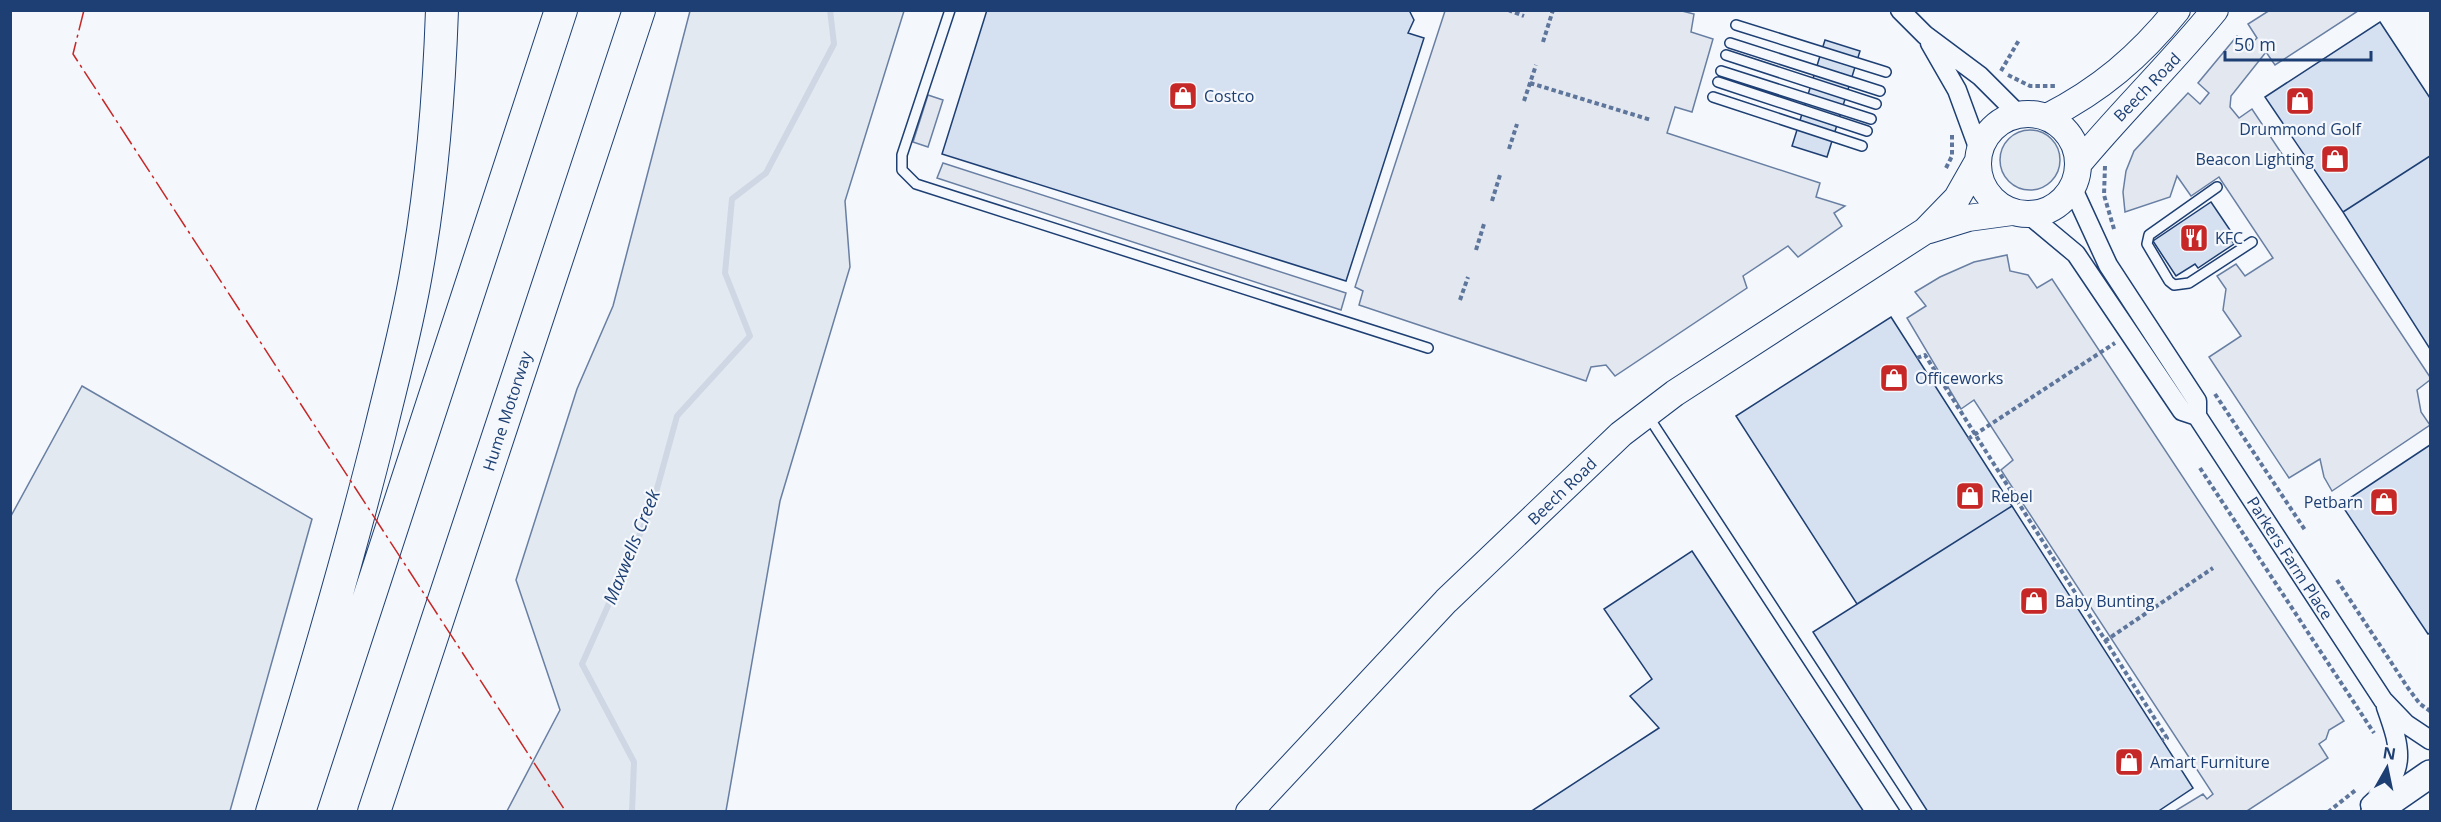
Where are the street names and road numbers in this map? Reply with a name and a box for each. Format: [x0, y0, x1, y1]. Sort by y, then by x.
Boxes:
street label: Beech Road [2108, 48, 2186, 126]
street label: Hume Motorway [477, 347, 537, 474]
street label: Beech Road [1523, 452, 1601, 530]
street label: Parkers Farm Place [2242, 492, 2338, 624]

